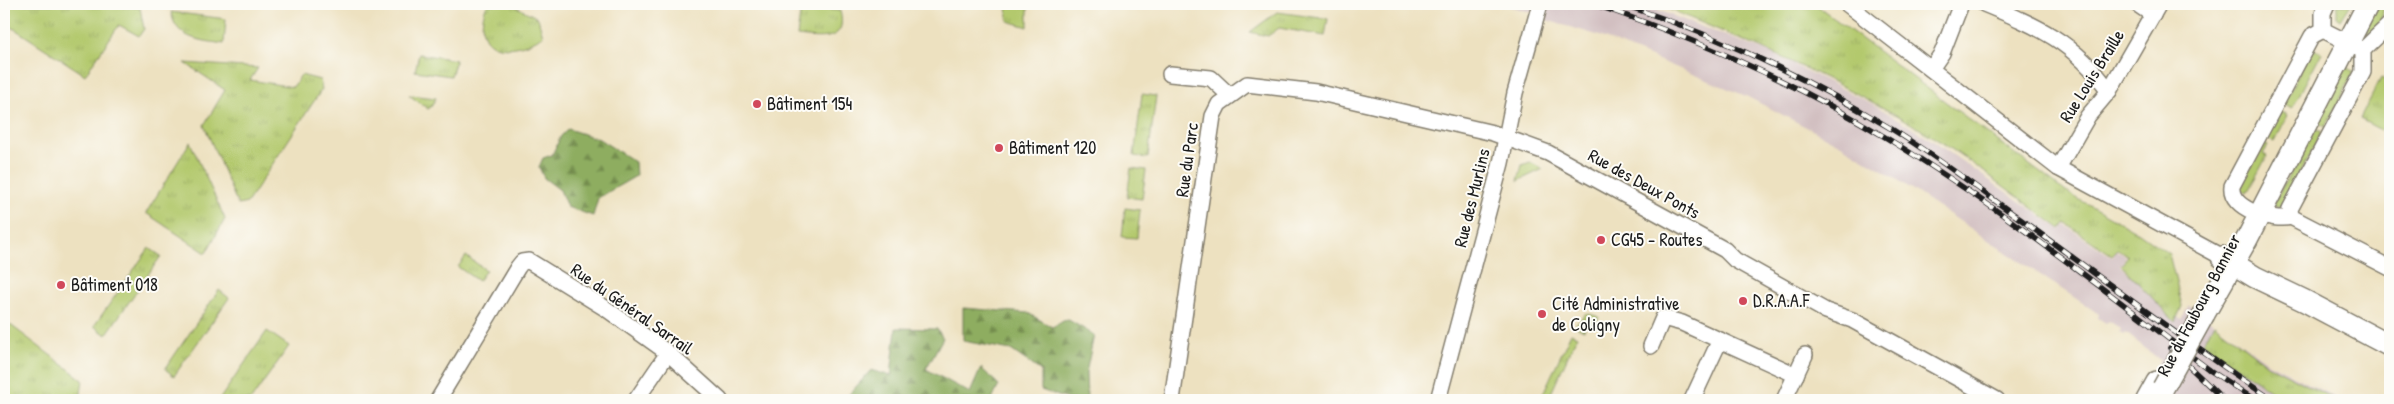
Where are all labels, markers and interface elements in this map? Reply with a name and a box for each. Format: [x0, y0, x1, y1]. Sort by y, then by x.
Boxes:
street label: Rue Louis Braille [2053, 25, 2130, 127]
place label: Bâtiment 154 [767, 91, 852, 116]
marker: Bâtiment 154 [751, 98, 763, 110]
street label: Rue du Parc [1169, 121, 1204, 199]
place label: Bâtiment 120 [1009, 135, 1096, 160]
marker: Bâtiment 120 [993, 142, 1005, 154]
street label: Rue des Deux Ponts [1584, 143, 1705, 225]
street label: Rue des Murlins [1447, 146, 1496, 250]
place label: CG45 - Routes [1611, 227, 1702, 252]
street label: Rue du Faubourg Bannier [2151, 229, 2247, 380]
marker: CG45 - Routes [1595, 234, 1607, 246]
street label: Rue du Général Sarrail [566, 257, 699, 360]
place label: Bâtiment 018 [71, 272, 158, 297]
marker: Bâtiment 018 [55, 279, 67, 291]
place label: D.R.A.A.F [1753, 288, 1811, 313]
place label: Cité Administrative de Coligny [1552, 291, 1679, 337]
marker: D.R.A.A.F [1737, 295, 1749, 307]
marker: Cité Administrative de Coligny [1536, 308, 1548, 320]

